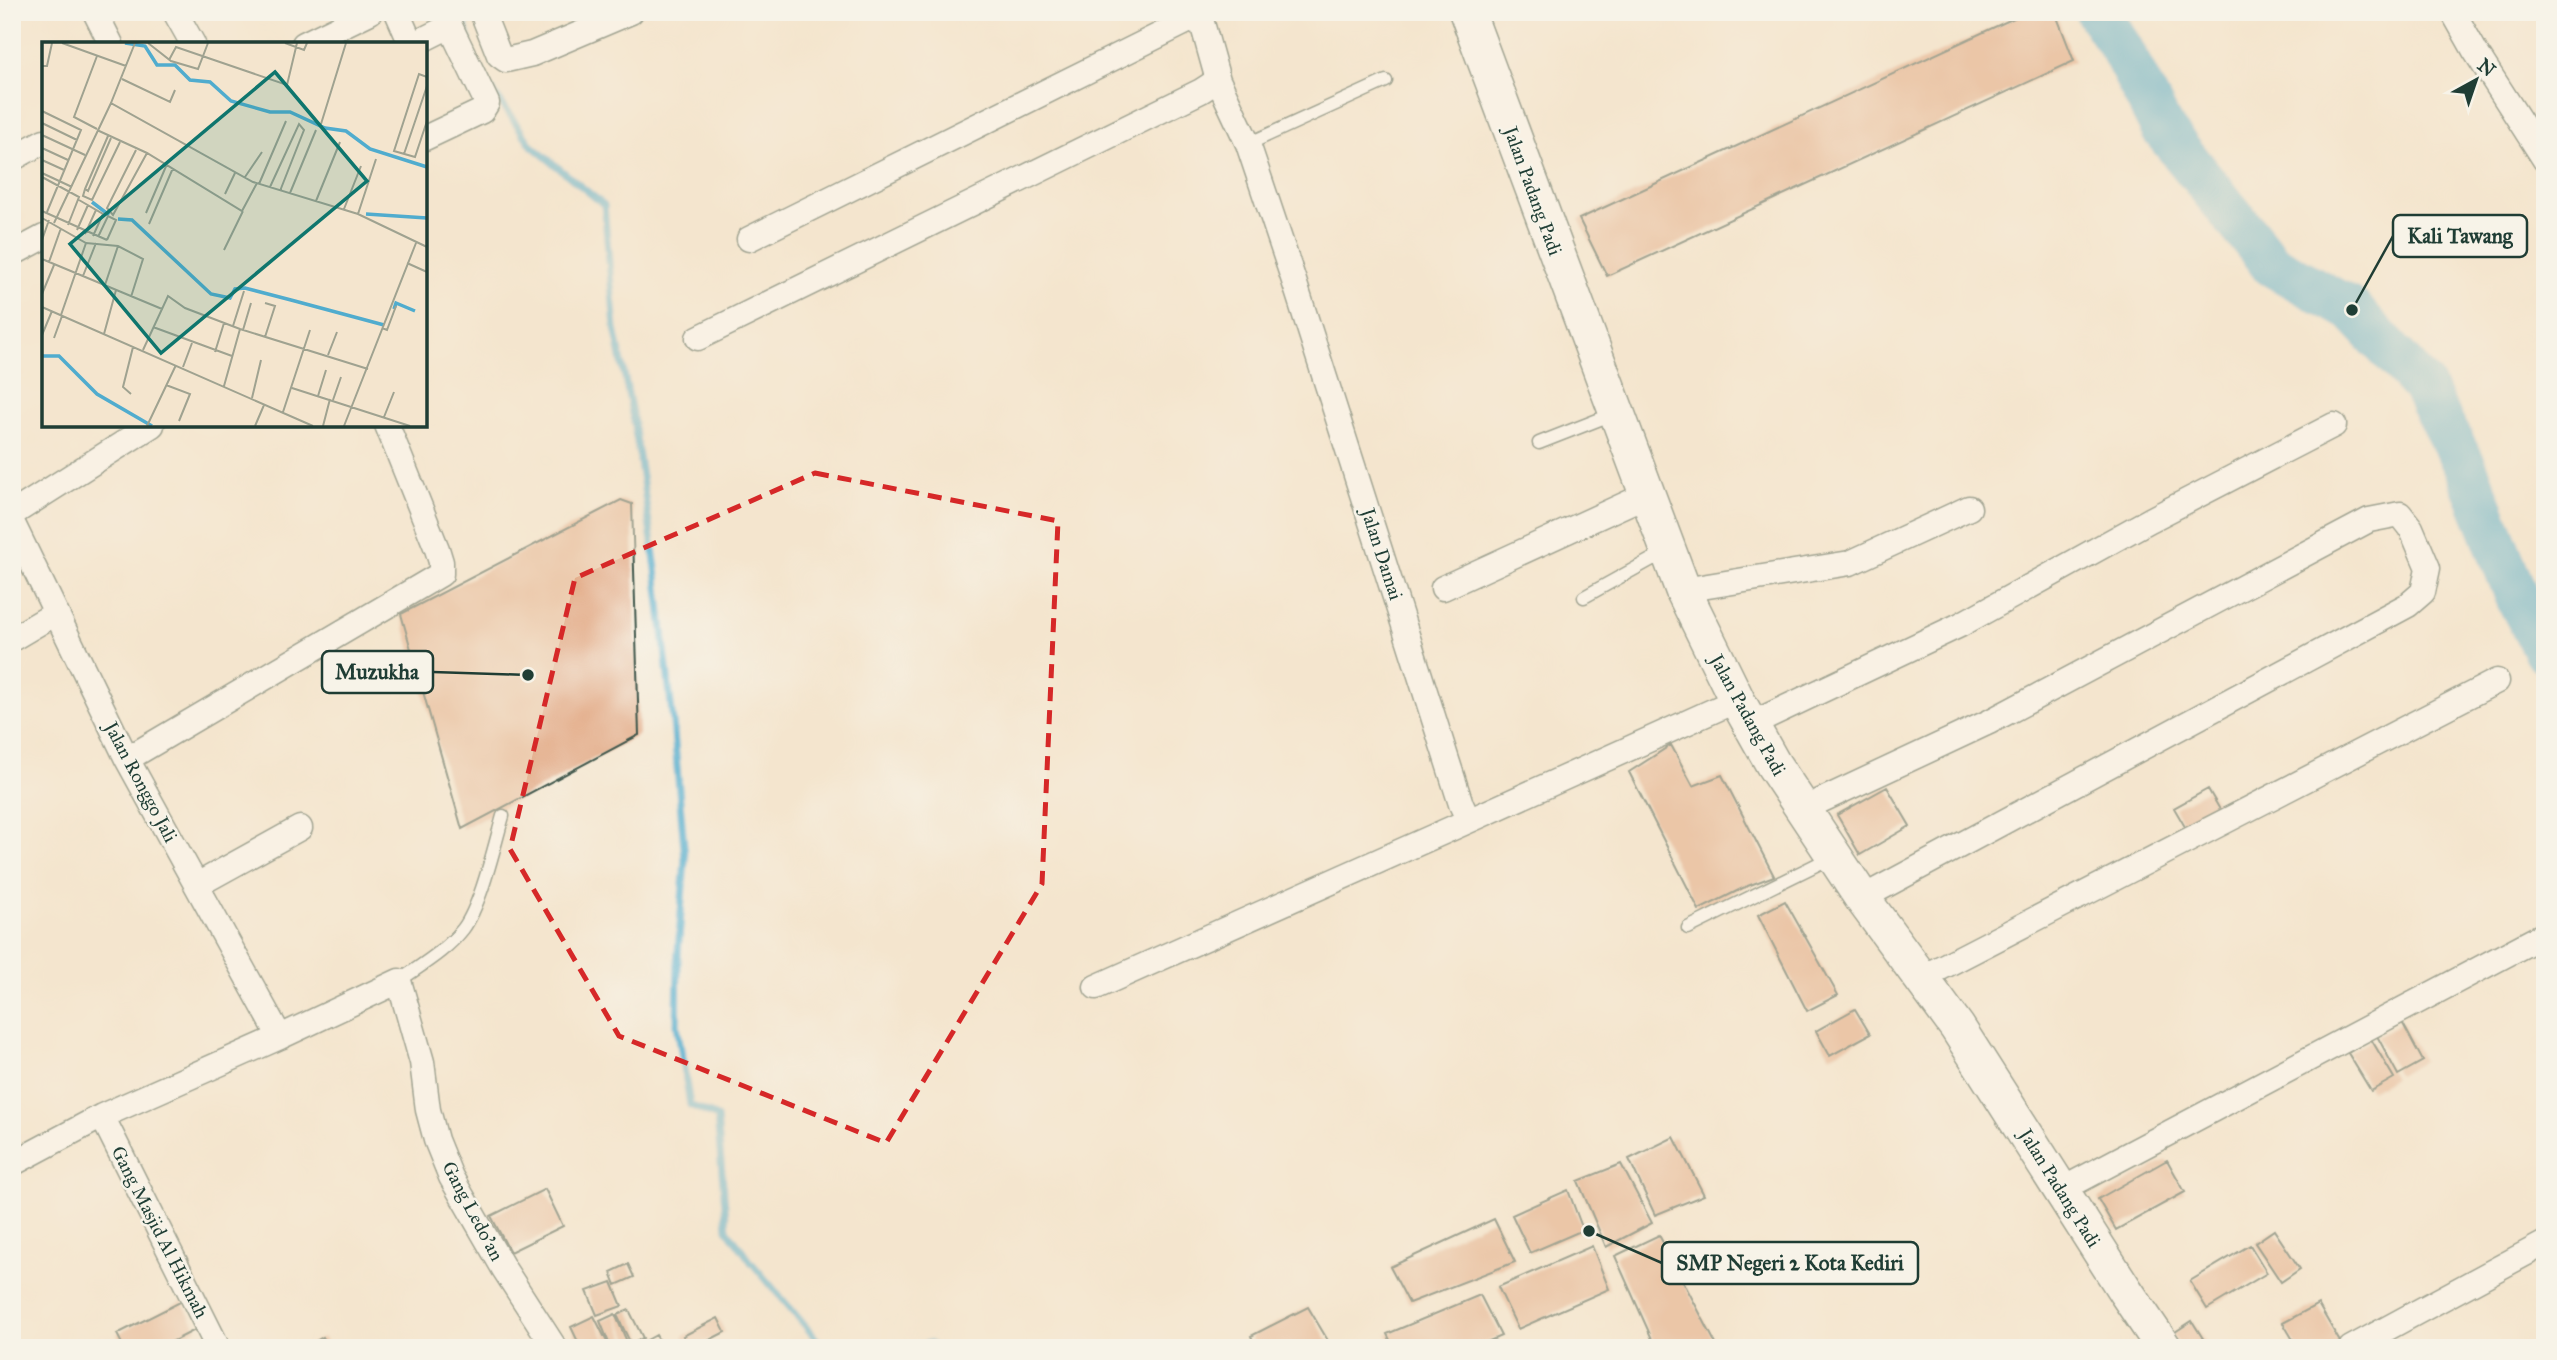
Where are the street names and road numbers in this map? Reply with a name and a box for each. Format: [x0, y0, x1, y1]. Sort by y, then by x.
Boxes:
street label: Jalan Padang Padi [1497, 122, 1567, 259]
street label: Jalan Damai [1355, 503, 1408, 603]
street label: Jalan Padang Padi [1703, 648, 1791, 780]
street label: Jalan Ronggo Jali [98, 716, 182, 847]
street label: Jalan Padang Padi [2012, 1123, 2106, 1252]
street label: Gang Masjid Al Hikmah [106, 1142, 214, 1323]
street label: Gang Ledo'an [436, 1157, 509, 1265]

